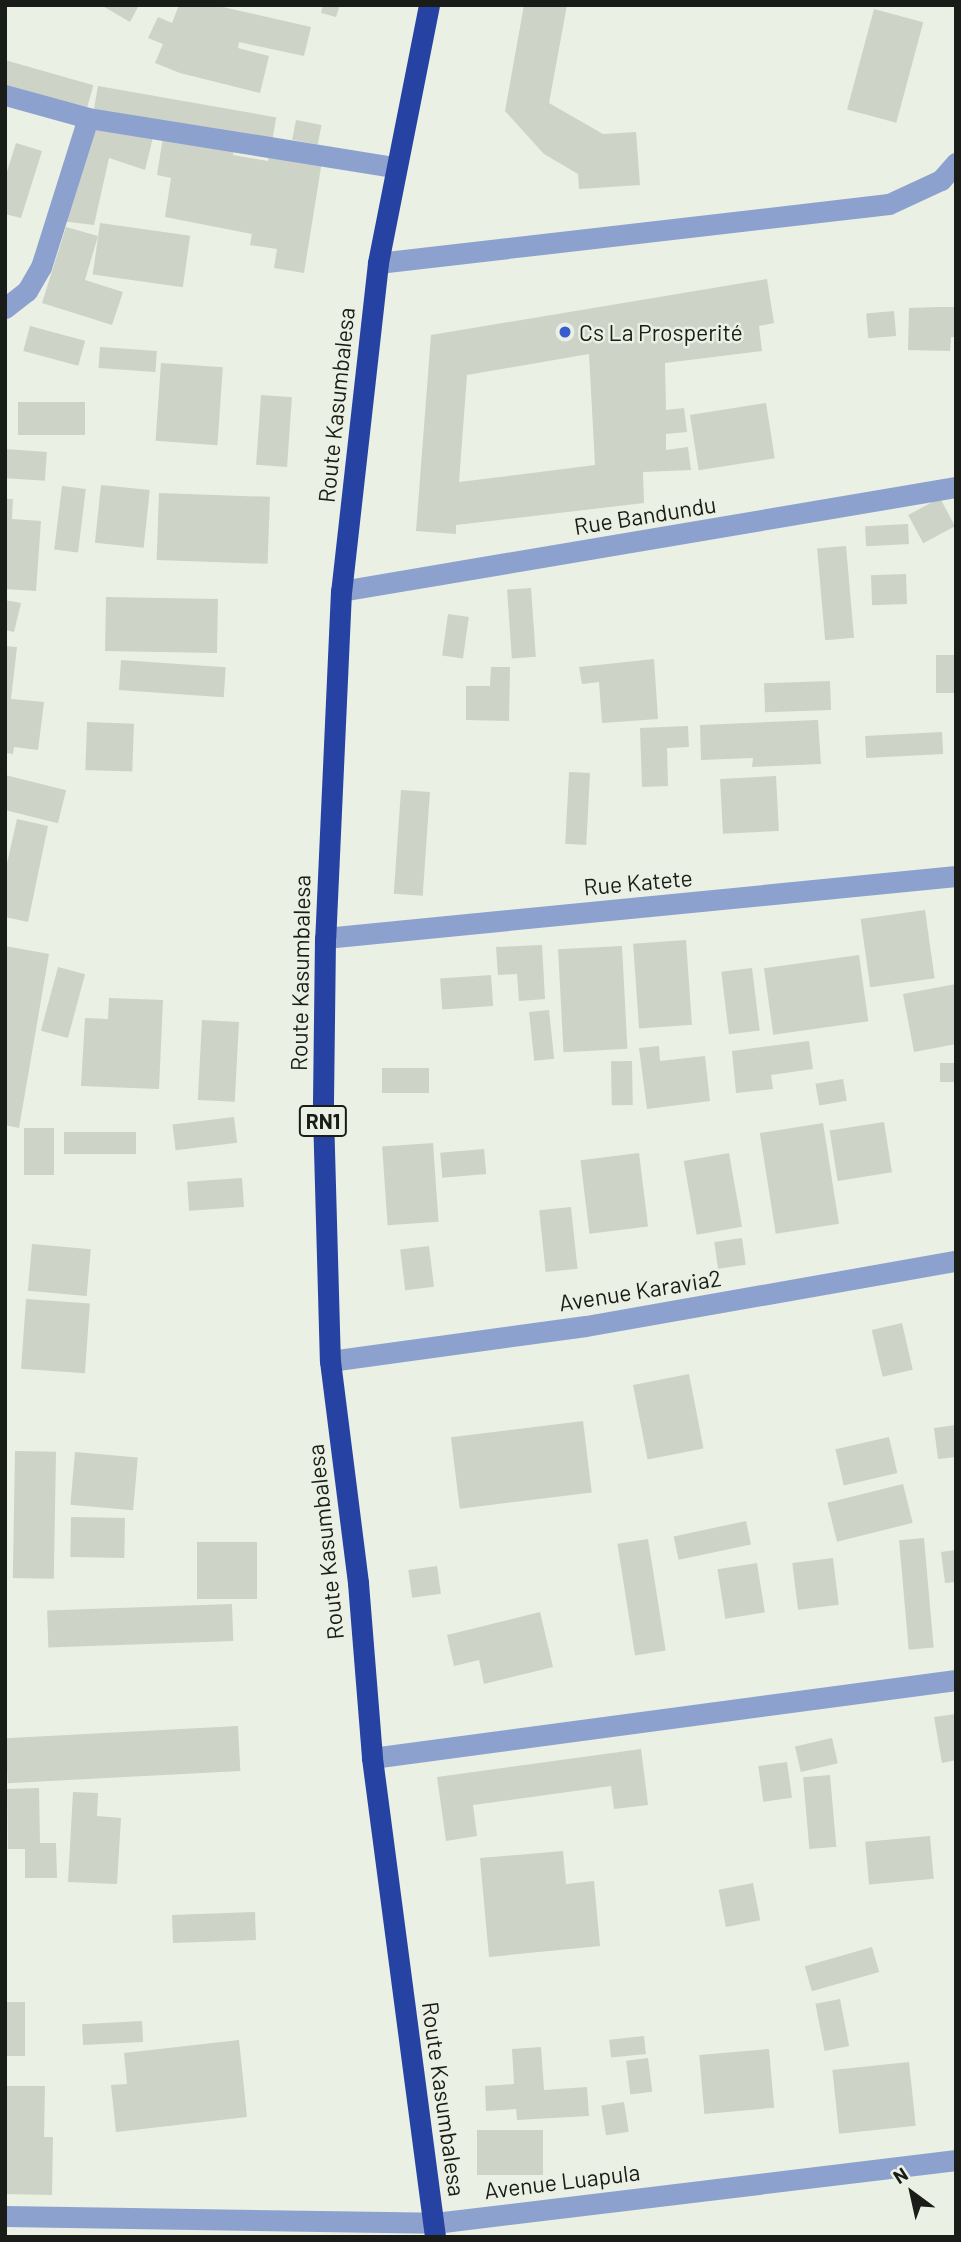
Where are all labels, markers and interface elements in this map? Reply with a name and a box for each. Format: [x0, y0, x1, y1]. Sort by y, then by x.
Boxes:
street label: Route Kasumbalesa [312, 306, 360, 504]
place label: Cs La Prosperité [579, 318, 743, 346]
marker: Cs La Prosperité [557, 324, 573, 340]
street label: Rue Bandundu [572, 490, 718, 540]
street label: Rue Katete [582, 863, 694, 901]
street label: Route Kasumbalesa [284, 875, 316, 1071]
road number: RN1 [298, 1104, 348, 1138]
street label: Avenue Karavia2 [557, 1264, 723, 1316]
street label: Route Kasumbalesa [301, 1443, 349, 1641]
street label: Route Kasumbalesa [417, 2000, 471, 2198]
street label: Avenue Luapula [482, 2158, 642, 2204]
north arrow [877, 2158, 947, 2228]
text: N [889, 2162, 912, 2188]

